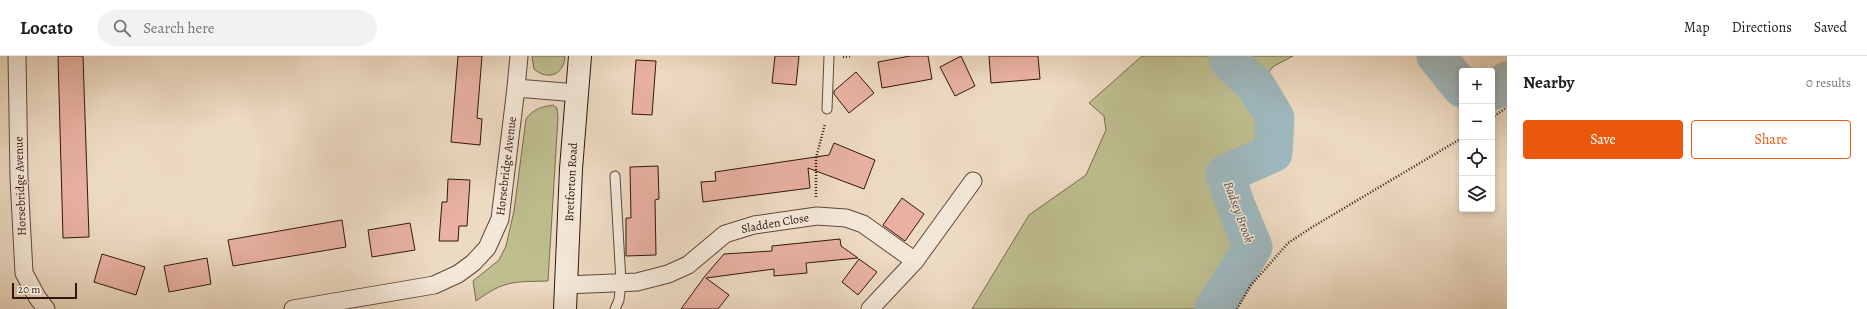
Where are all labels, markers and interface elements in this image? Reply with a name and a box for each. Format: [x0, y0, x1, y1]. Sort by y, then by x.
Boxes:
search box [97, 10, 377, 46]
text: Locato [20, 15, 73, 41]
icon: search [111, 17, 133, 39]
text: Search here [143, 18, 215, 38]
text: Map [1684, 18, 1710, 37]
text: Directions [1732, 18, 1792, 37]
text: Saved [1814, 18, 1847, 37]
map controls [1459, 68, 1495, 212]
button: + [1459, 68, 1495, 104]
text: Nearby [1523, 71, 1574, 94]
text: 0 results [1806, 74, 1851, 91]
button: − [1459, 104, 1495, 140]
street label: Horsebridge Avenue [492, 116, 520, 216]
button: Save [1523, 120, 1683, 159]
button: Share [1691, 120, 1851, 159]
street label: Horsebridge Avenue [10, 136, 30, 236]
button: locate [1459, 140, 1495, 176]
street label: Bretforton Road [561, 142, 581, 222]
button: layers [1459, 176, 1495, 212]
water label: Badsey Brook [1220, 179, 1258, 245]
street label: Sladden Close [740, 209, 810, 237]
scale bar [12, 281, 77, 300]
text: 20 m [18, 282, 40, 297]

